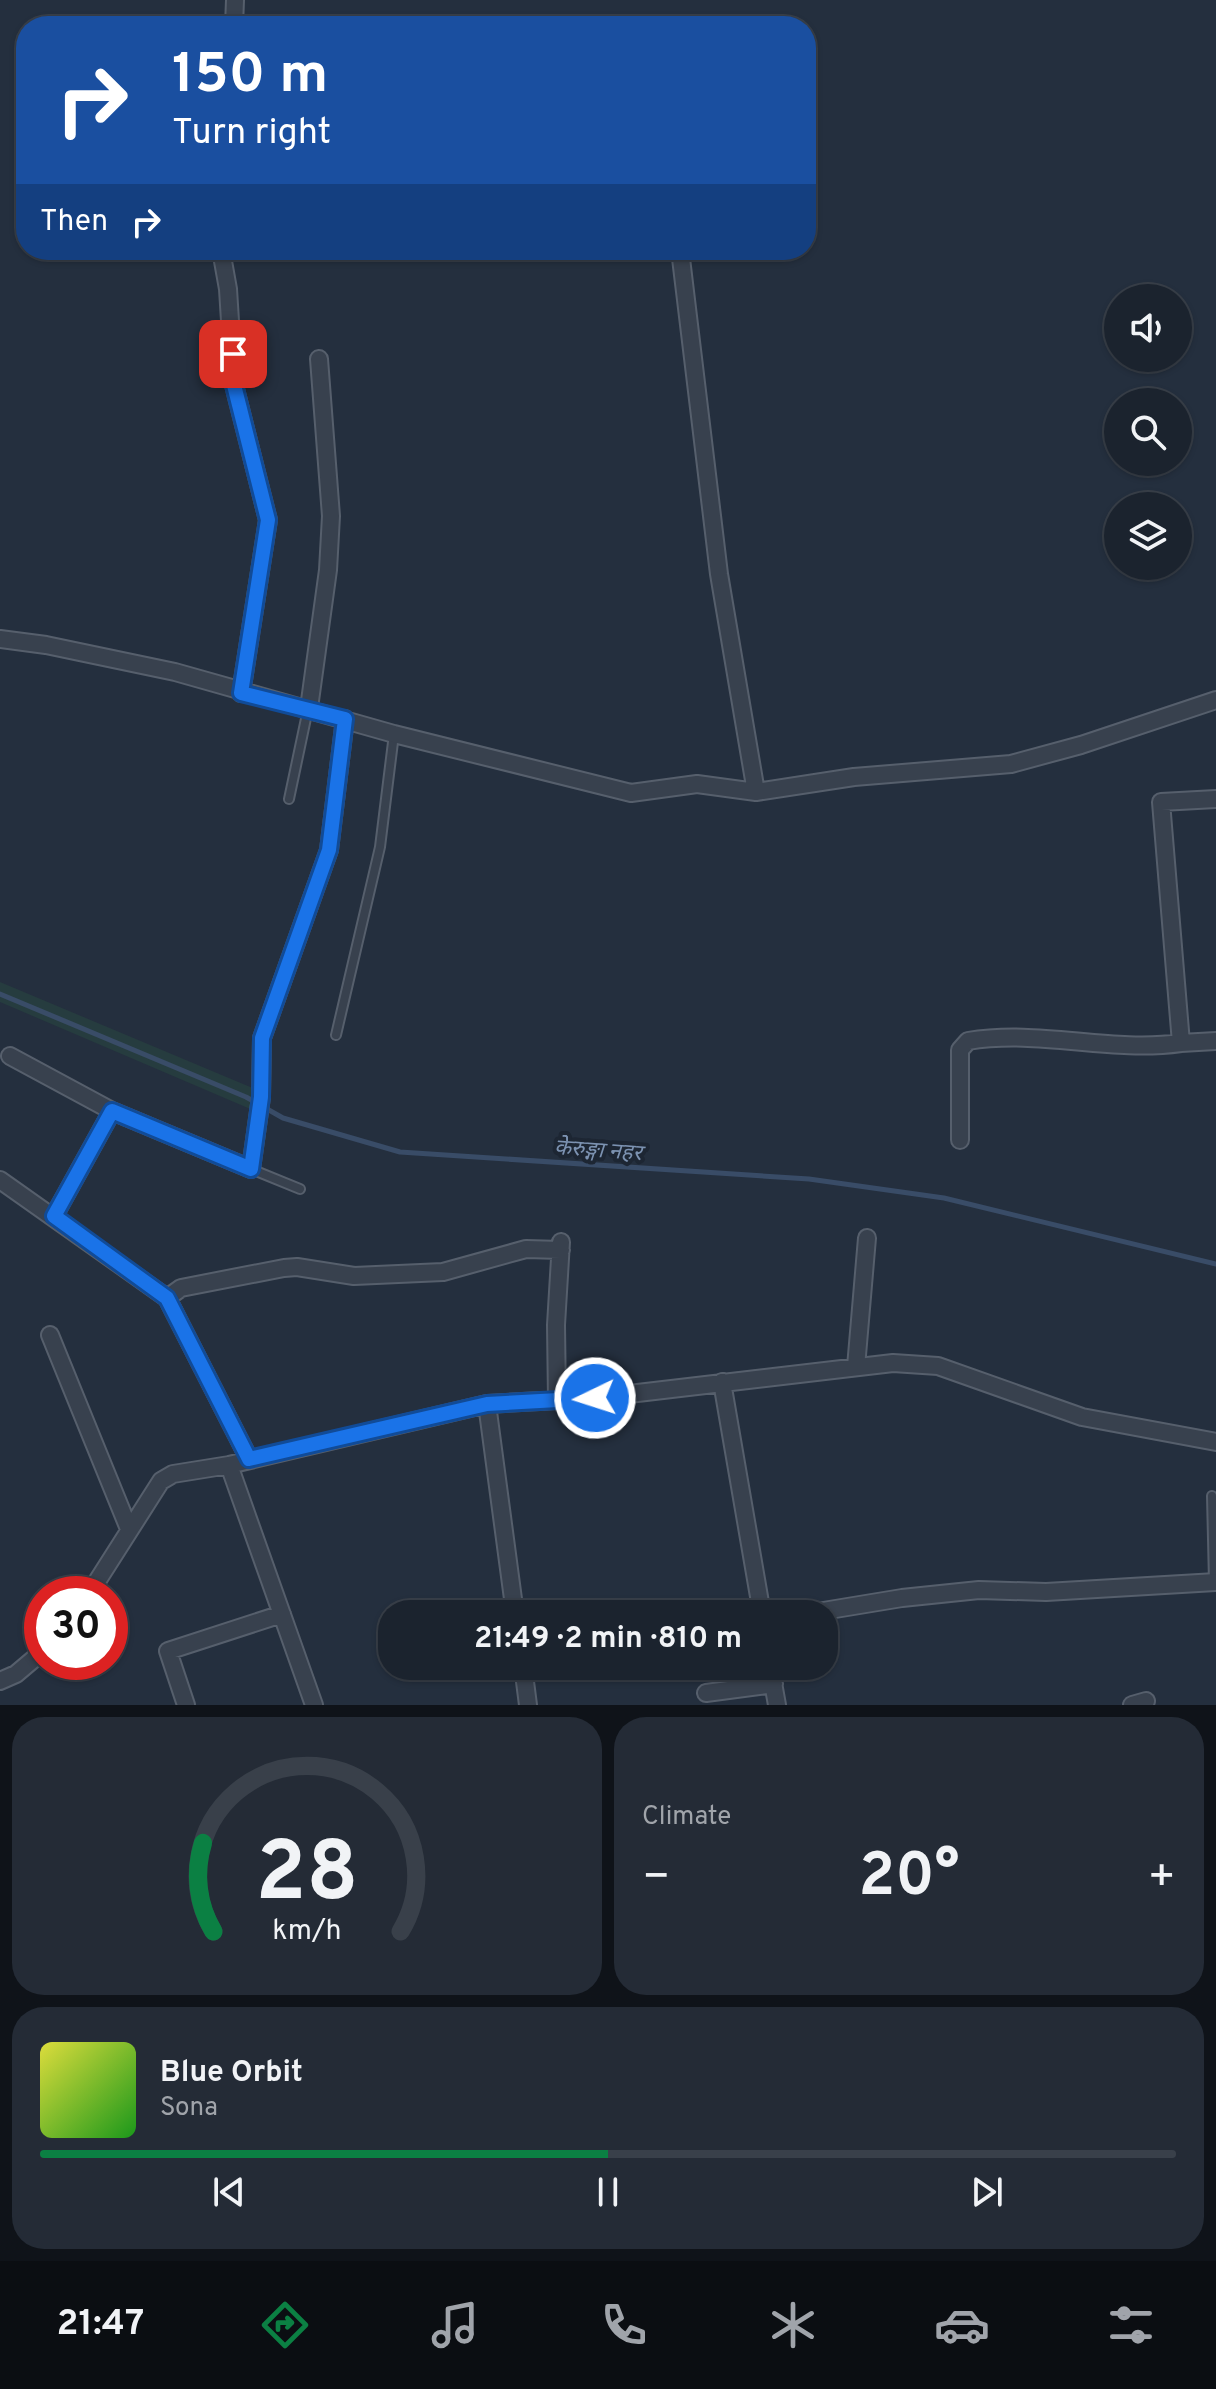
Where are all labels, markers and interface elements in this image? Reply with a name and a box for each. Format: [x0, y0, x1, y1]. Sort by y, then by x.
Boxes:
text: 150 m [172, 42, 328, 112]
icon: right [40, 48, 144, 152]
text: Turn right [172, 111, 331, 157]
icon: right [124, 200, 168, 244]
text: Then [40, 204, 108, 241]
map controls [1104, 284, 1192, 580]
button: sound [1104, 284, 1192, 372]
pin [199, 320, 267, 388]
icon: arrive [211, 332, 255, 376]
button: search [1104, 388, 1192, 476]
button: layers [1104, 492, 1192, 580]
water label: केेरुङ्गा नहर [553, 1134, 647, 1168]
position arrow [553, 1356, 637, 1440]
speed limit sign: 30 [24, 1576, 128, 1680]
text: 21:49 · 2 min · 810 m [474, 1621, 742, 1658]
text: Climate [642, 1801, 731, 1834]
text: 28 [255, 1825, 359, 1930]
text: 20° [858, 1841, 960, 1917]
text: − [642, 1851, 670, 1907]
text: + [1148, 1851, 1176, 1907]
text: km/h [272, 1914, 342, 1950]
text: Blue Orbit [160, 2055, 303, 2092]
text: Sona [160, 2092, 218, 2125]
icon: previous [207, 2170, 251, 2214]
icon: pause [586, 2170, 630, 2214]
icon: next [965, 2170, 1009, 2214]
icon: directions [257, 2297, 313, 2353]
icon: music [427, 2297, 483, 2353]
icon: phone [596, 2297, 652, 2353]
icon: climate [765, 2297, 821, 2353]
icon: car [934, 2297, 990, 2353]
icon: filters [1103, 2297, 1159, 2353]
text: 21:47 [57, 2302, 144, 2348]

